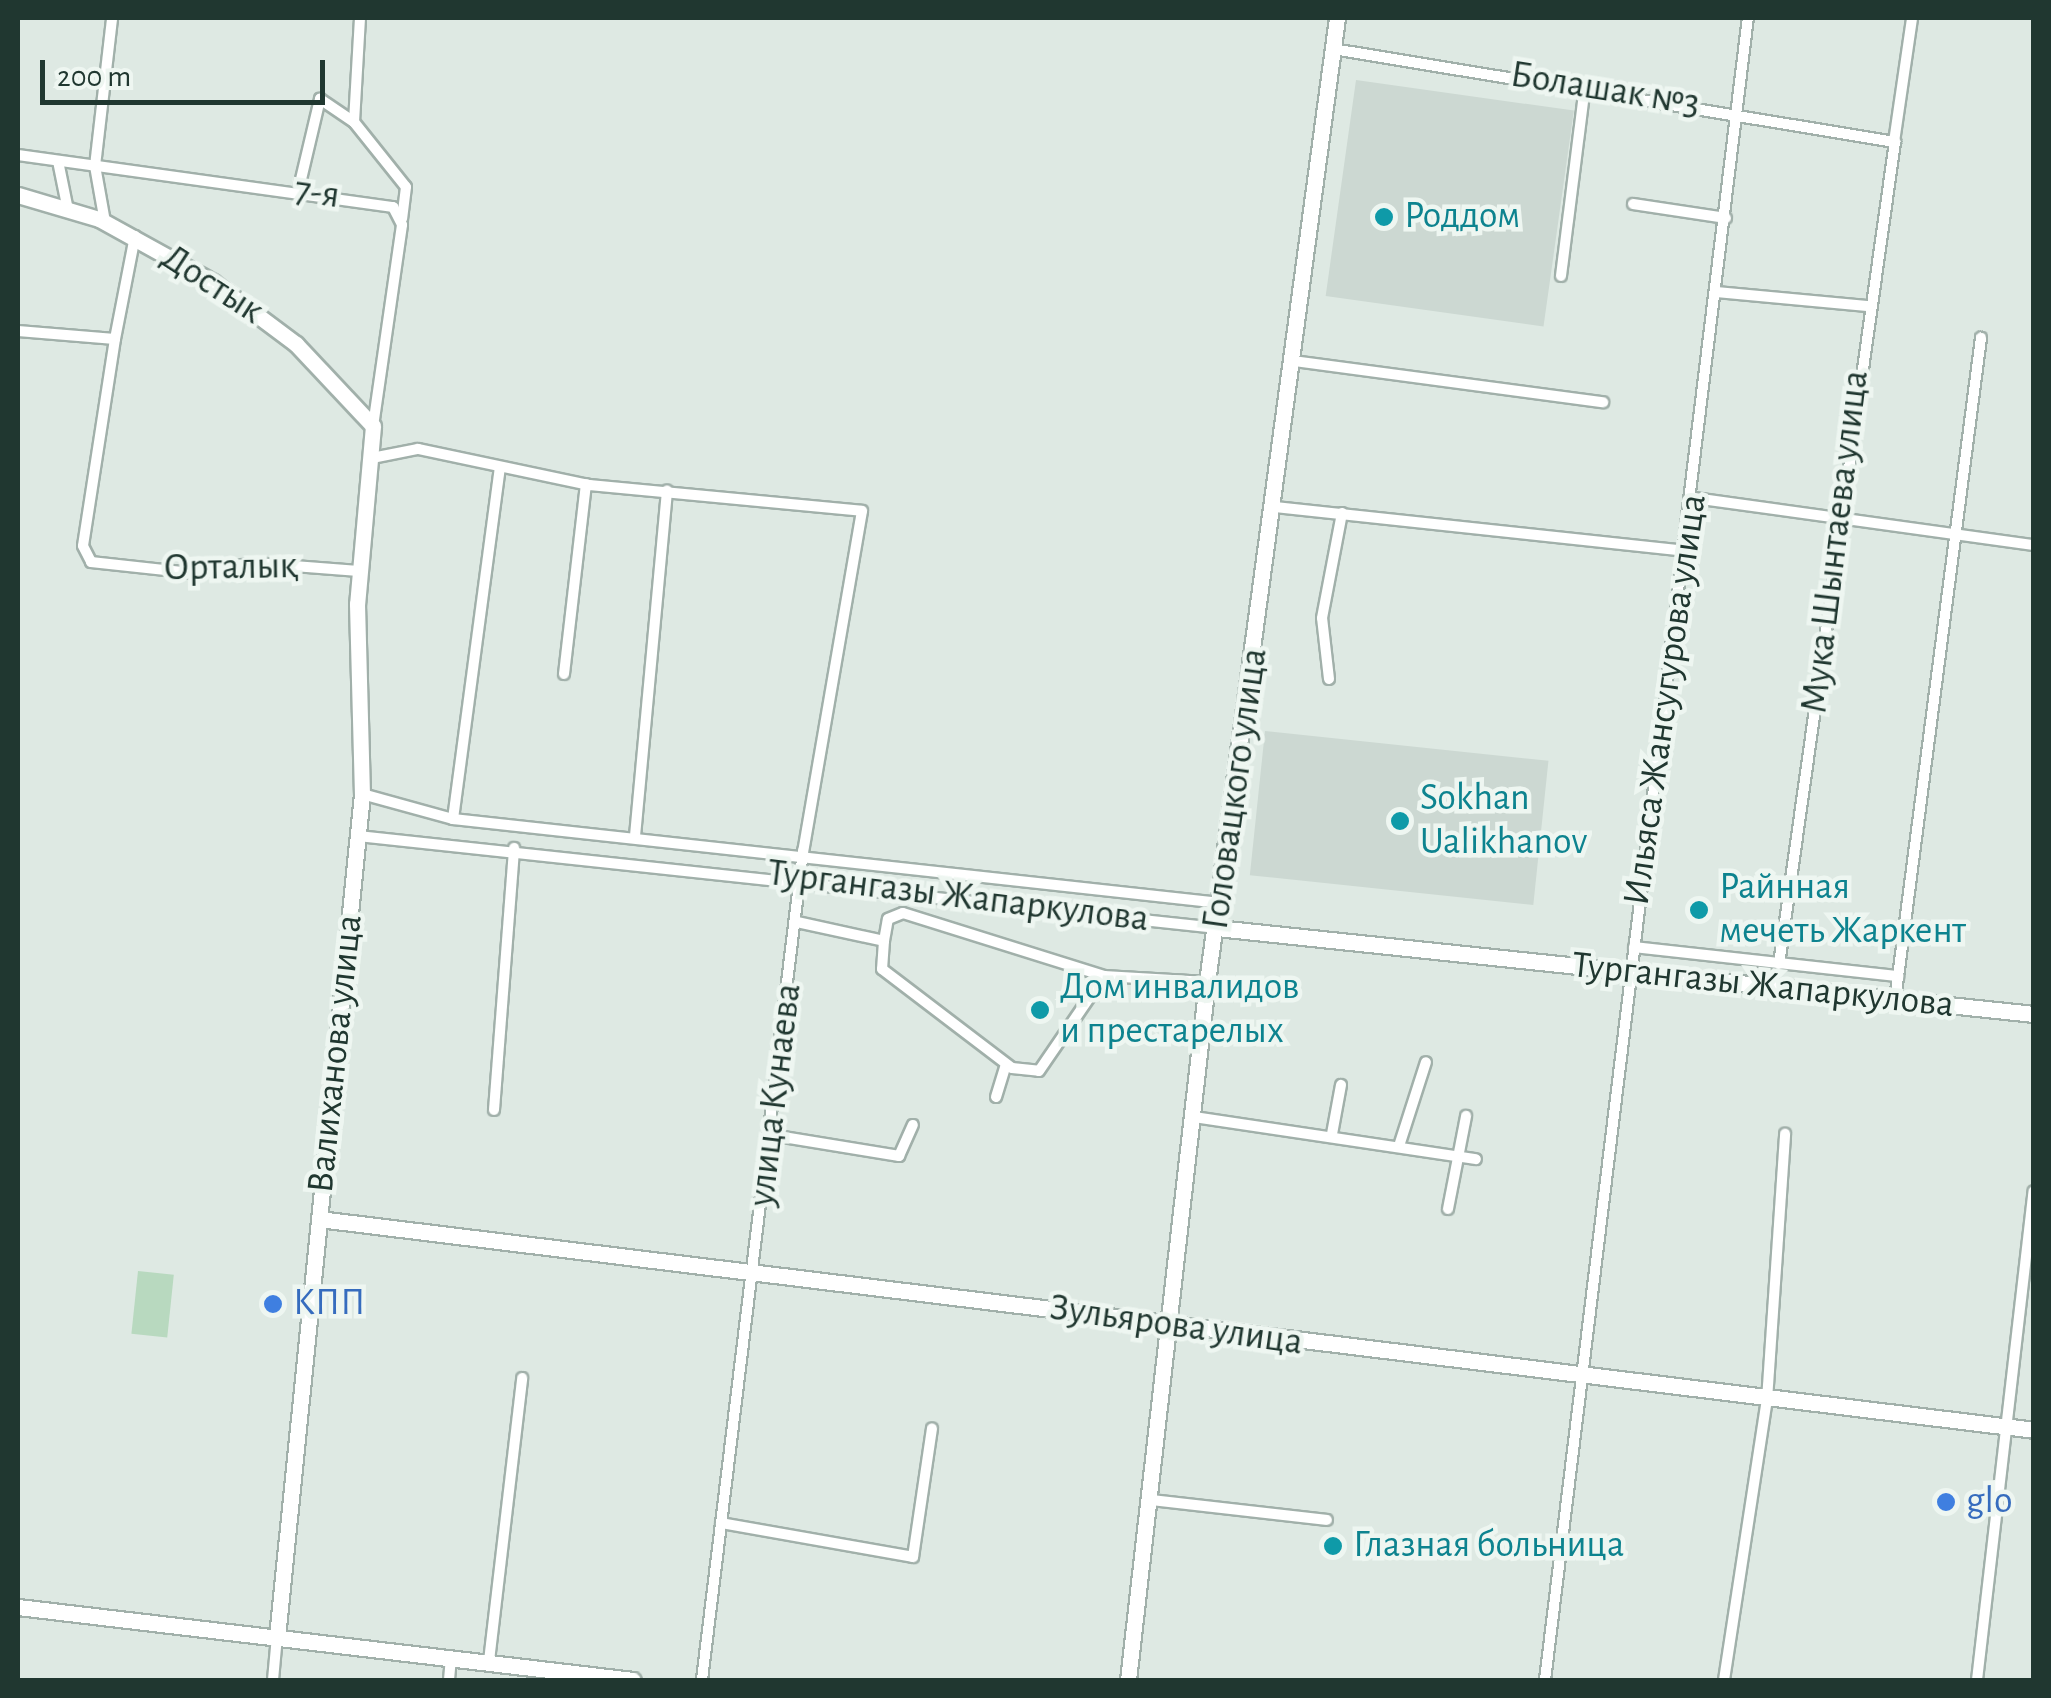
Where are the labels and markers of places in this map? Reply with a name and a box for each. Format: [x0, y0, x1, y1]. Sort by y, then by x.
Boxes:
place label: Роддом [1404, 194, 1521, 240]
marker: Роддом [1373, 206, 1395, 228]
place label: Sokhan Ualikhanov [1420, 776, 1587, 866]
marker: Sokhan Ualikhanov [1389, 810, 1411, 832]
place label: Райнная мечеть Жаркент [1719, 865, 1966, 954]
marker: Райнная мечеть Жаркент [1688, 899, 1710, 921]
place label: Дом инвалидов и престарелых [1060, 965, 1299, 1054]
marker: Дом инвалидов и престарелых [1029, 999, 1051, 1021]
place label: КПП [293, 1281, 365, 1327]
marker: КПП [262, 1293, 284, 1315]
place label: glo [1966, 1479, 2013, 1525]
marker: glo [1935, 1491, 1957, 1513]
place label: Глазная больница [1353, 1523, 1624, 1569]
marker: Глазная больница [1322, 1535, 1344, 1557]

